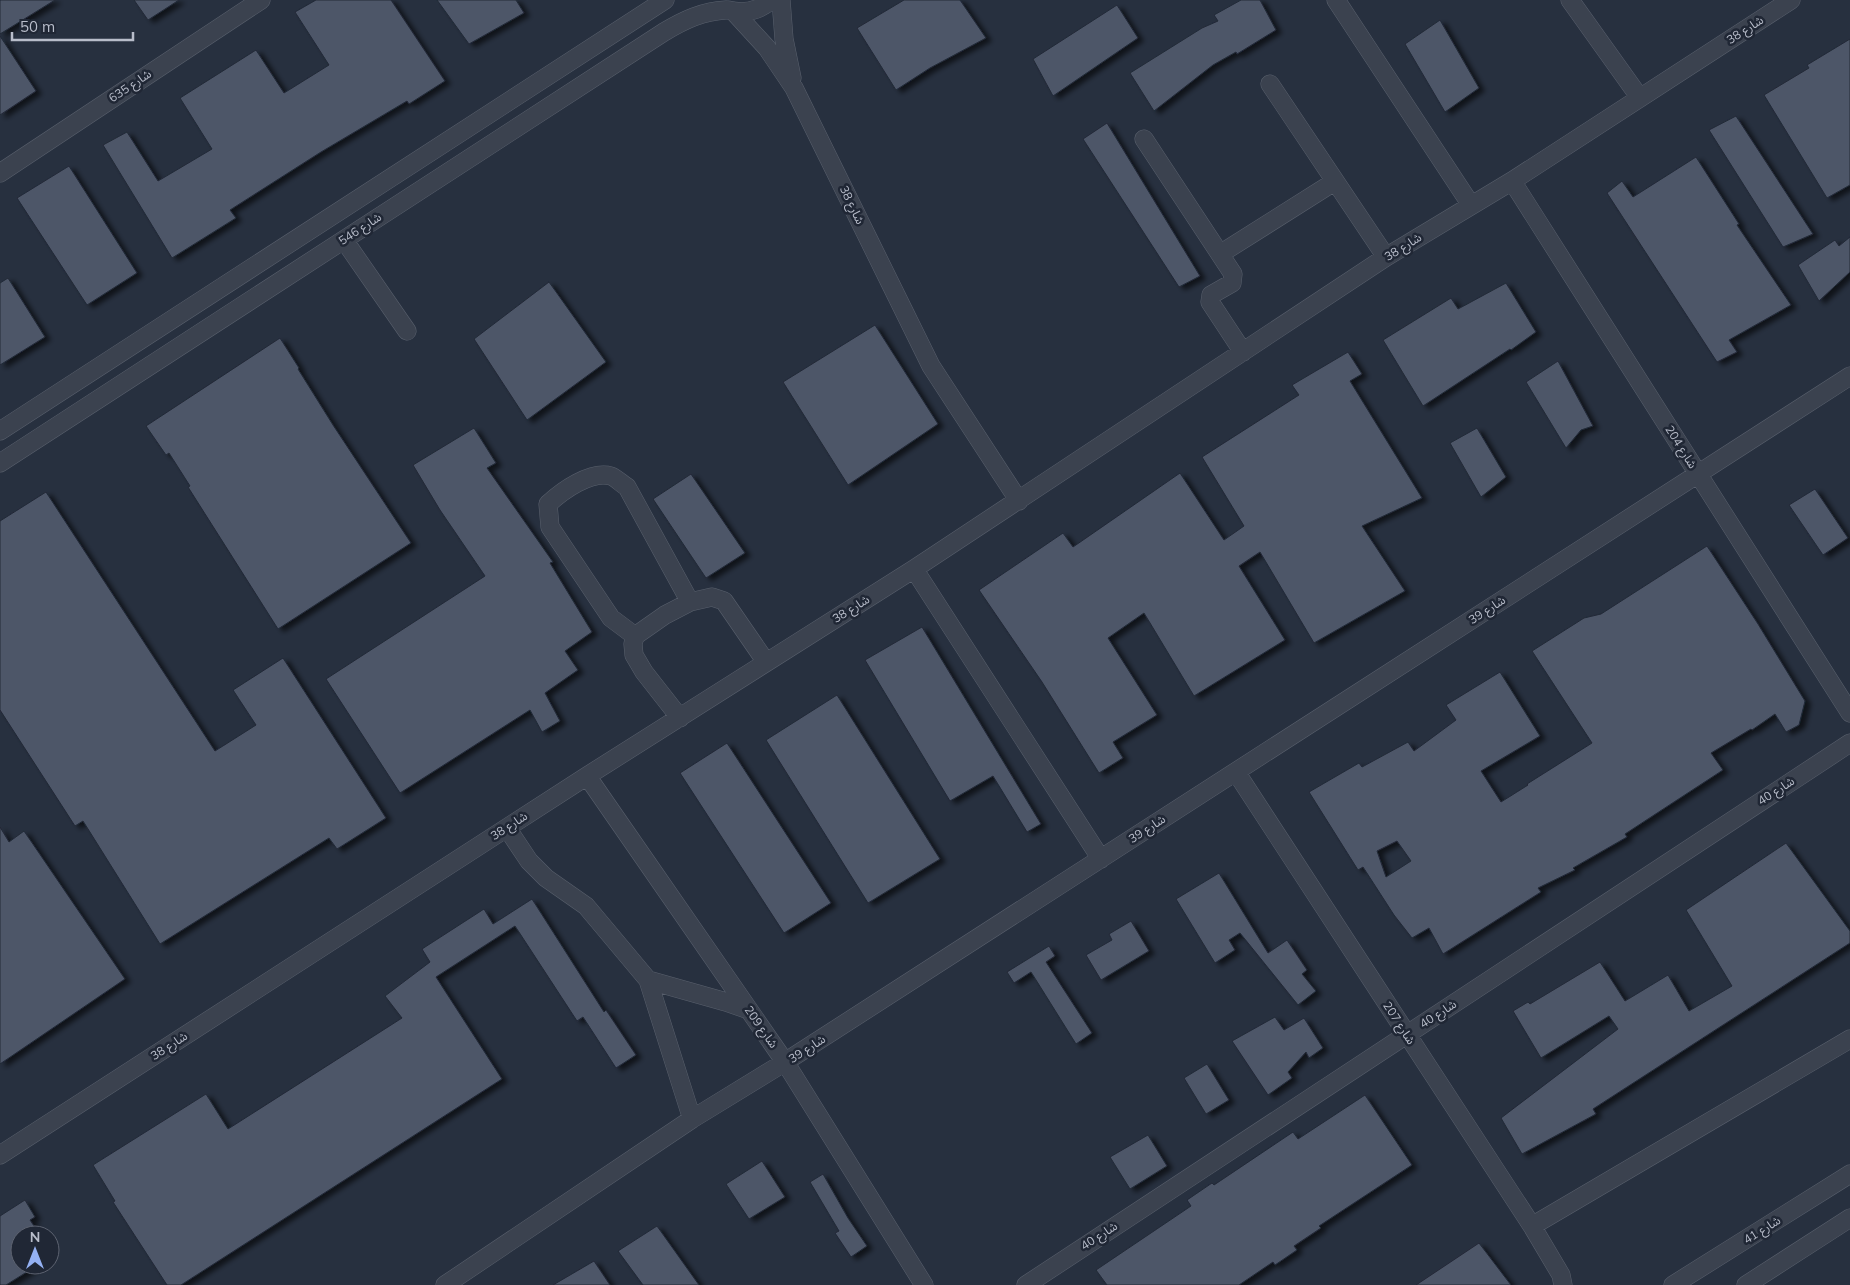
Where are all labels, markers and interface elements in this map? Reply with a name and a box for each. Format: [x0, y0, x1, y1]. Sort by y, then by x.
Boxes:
scale bar [12, 10, 134, 42]
street label: شارع 38 [1723, 12, 1767, 49]
text: 50 m [20, 17, 55, 36]
street label: شارع 635 [106, 66, 155, 107]
street label: شارع 38 [835, 183, 868, 227]
street label: شارع 546 [335, 209, 385, 250]
street label: شارع 38 [1381, 229, 1425, 265]
street label: شارع 204 [1661, 422, 1701, 472]
street label: شارع 38 [829, 591, 873, 627]
street label: شارع 39 [1465, 592, 1509, 629]
street label: شارع 40 [1754, 773, 1798, 810]
street label: شارع 38 [487, 808, 531, 845]
street label: شارع 39 [1125, 811, 1169, 848]
street label: شارع 40 [1416, 996, 1460, 1033]
street label: شارع 207 [1378, 998, 1419, 1048]
street label: شارع 209 [740, 1003, 781, 1052]
street label: شارع 38 [147, 1028, 191, 1065]
street label: شارع 39 [785, 1031, 829, 1068]
street label: شارع 41 [1740, 1212, 1784, 1248]
street label: شارع 40 [1077, 1218, 1121, 1255]
north arrow [10, 1225, 60, 1275]
text: N [30, 1228, 40, 1246]

